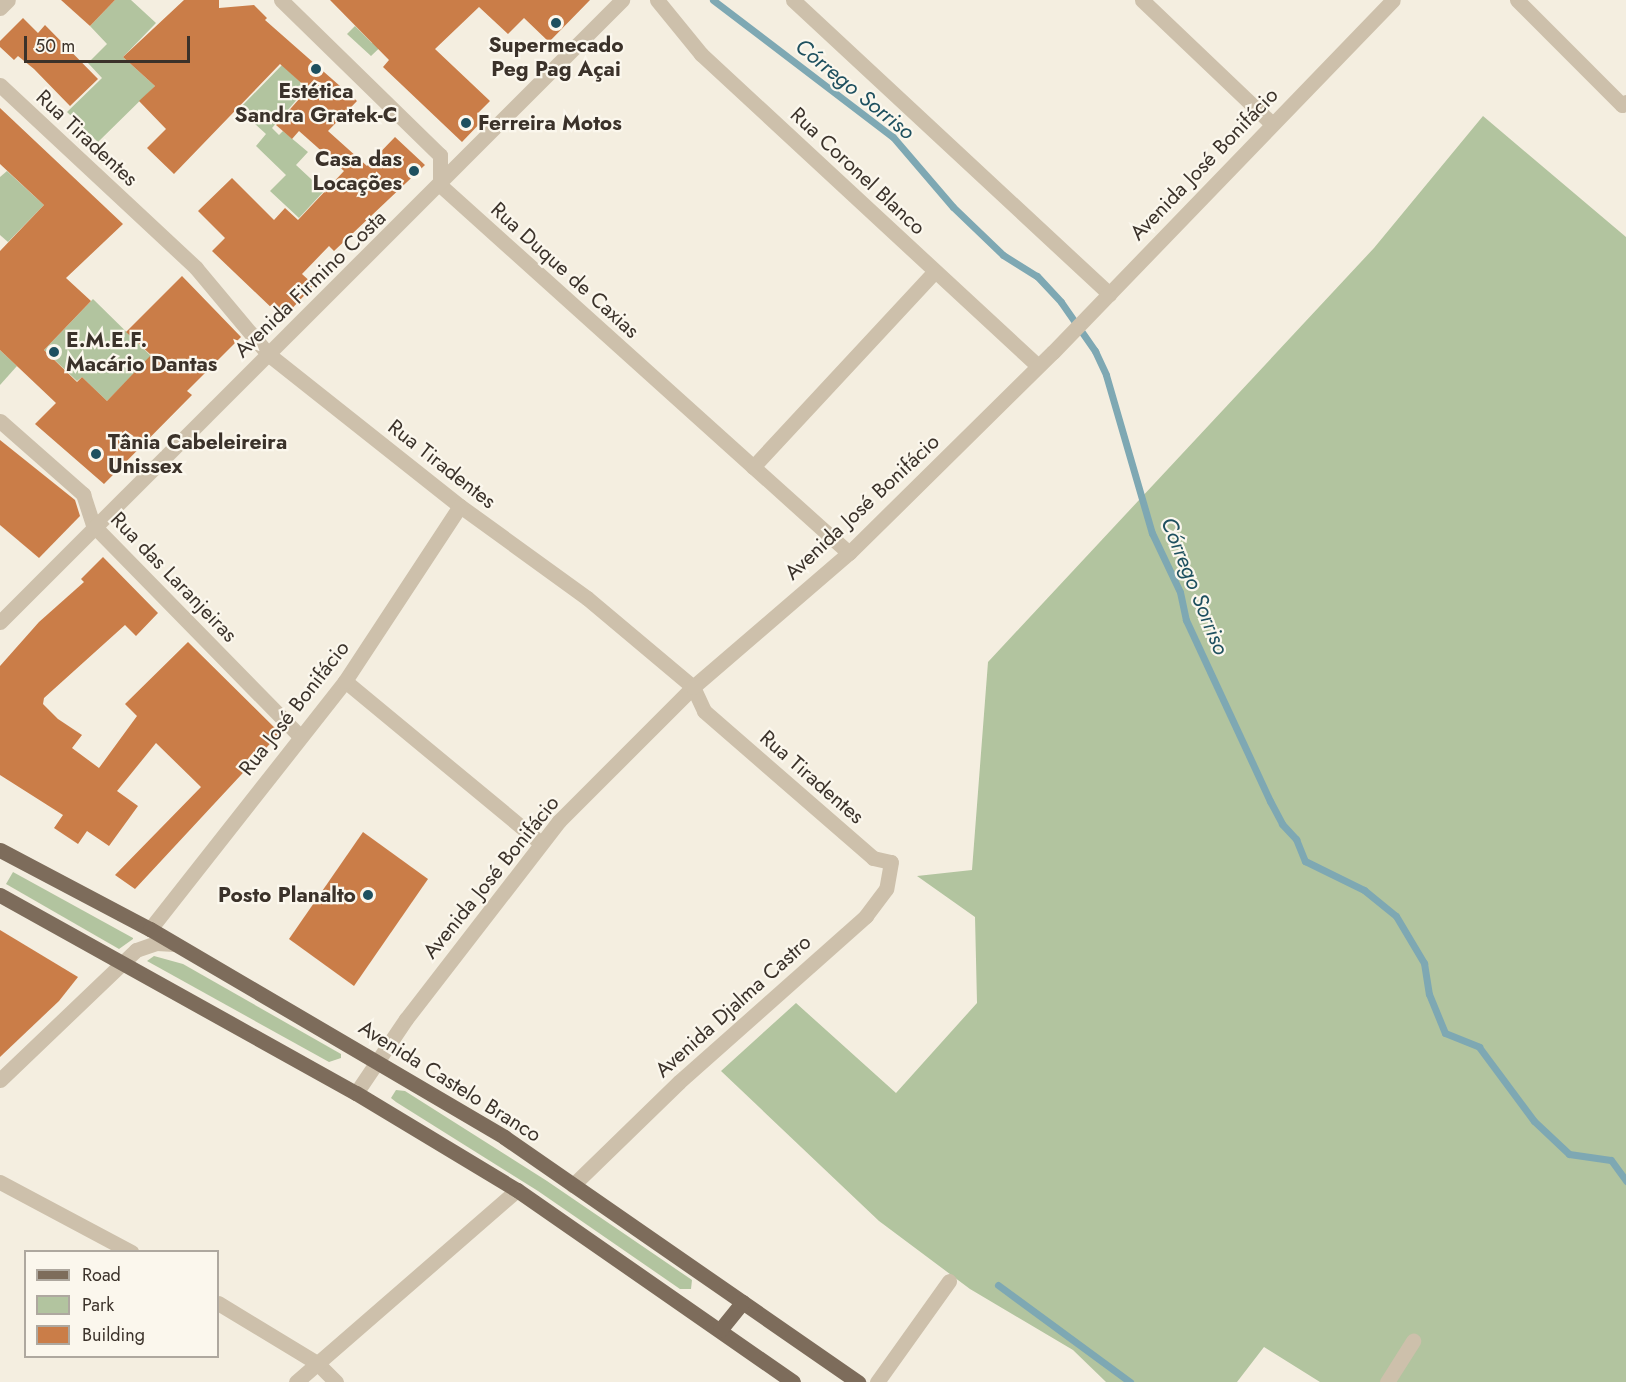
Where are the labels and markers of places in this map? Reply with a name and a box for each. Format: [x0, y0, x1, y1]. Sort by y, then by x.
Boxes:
marker: Supermecado Peg Pag Açai [549, 16, 563, 30]
place label: Supermecado Peg Pag Açai [488, 32, 624, 82]
marker: Estética Sandra Gratek-C [309, 62, 323, 76]
place label: Estética Sandra Gratek-C [235, 78, 397, 128]
place label: Ferreira Motos [478, 110, 622, 136]
marker: Ferreira Motos [459, 116, 473, 130]
place label: Casa das Locações [312, 146, 402, 196]
marker: Casa das Locações [407, 164, 421, 178]
place label: E.M.E.F. Macário Dantas [66, 327, 217, 377]
marker: E.M.E.F. Macário Dantas [47, 345, 61, 359]
place label: Tânia Cabeleireira Unissex [108, 429, 287, 479]
marker: Tânia Cabeleireira Unissex [89, 447, 103, 461]
place label: Posto Planalto [218, 882, 356, 908]
marker: Posto Planalto [361, 888, 375, 902]

